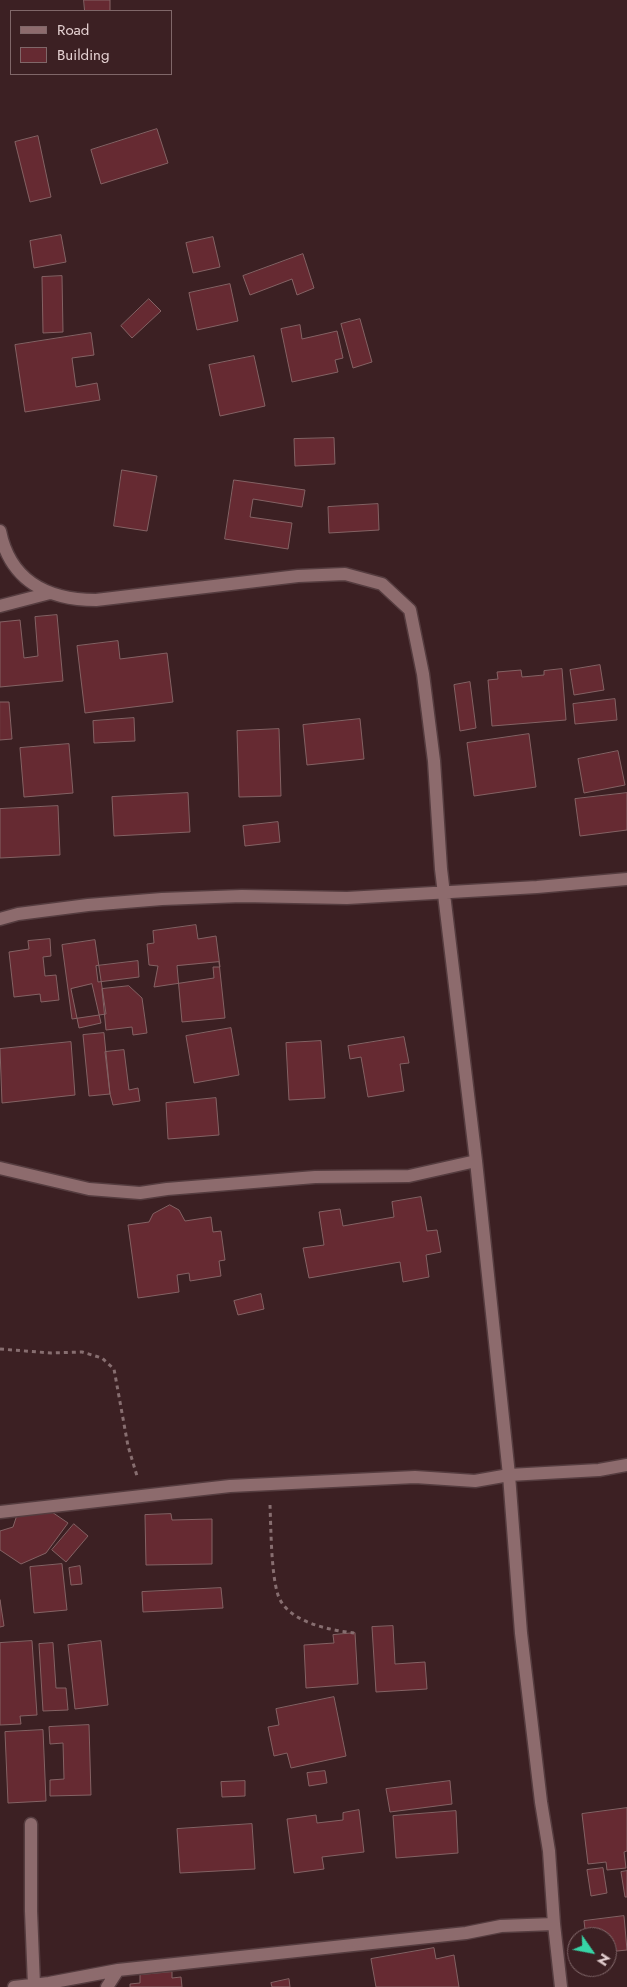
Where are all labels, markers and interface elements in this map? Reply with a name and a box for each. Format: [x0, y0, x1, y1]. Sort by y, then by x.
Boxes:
legend [10, 10, 172, 75]
text: Road [57, 19, 89, 41]
text: Building [57, 44, 109, 66]
north arrow [567, 1927, 617, 1977]
text: N [592, 1950, 615, 1970]

